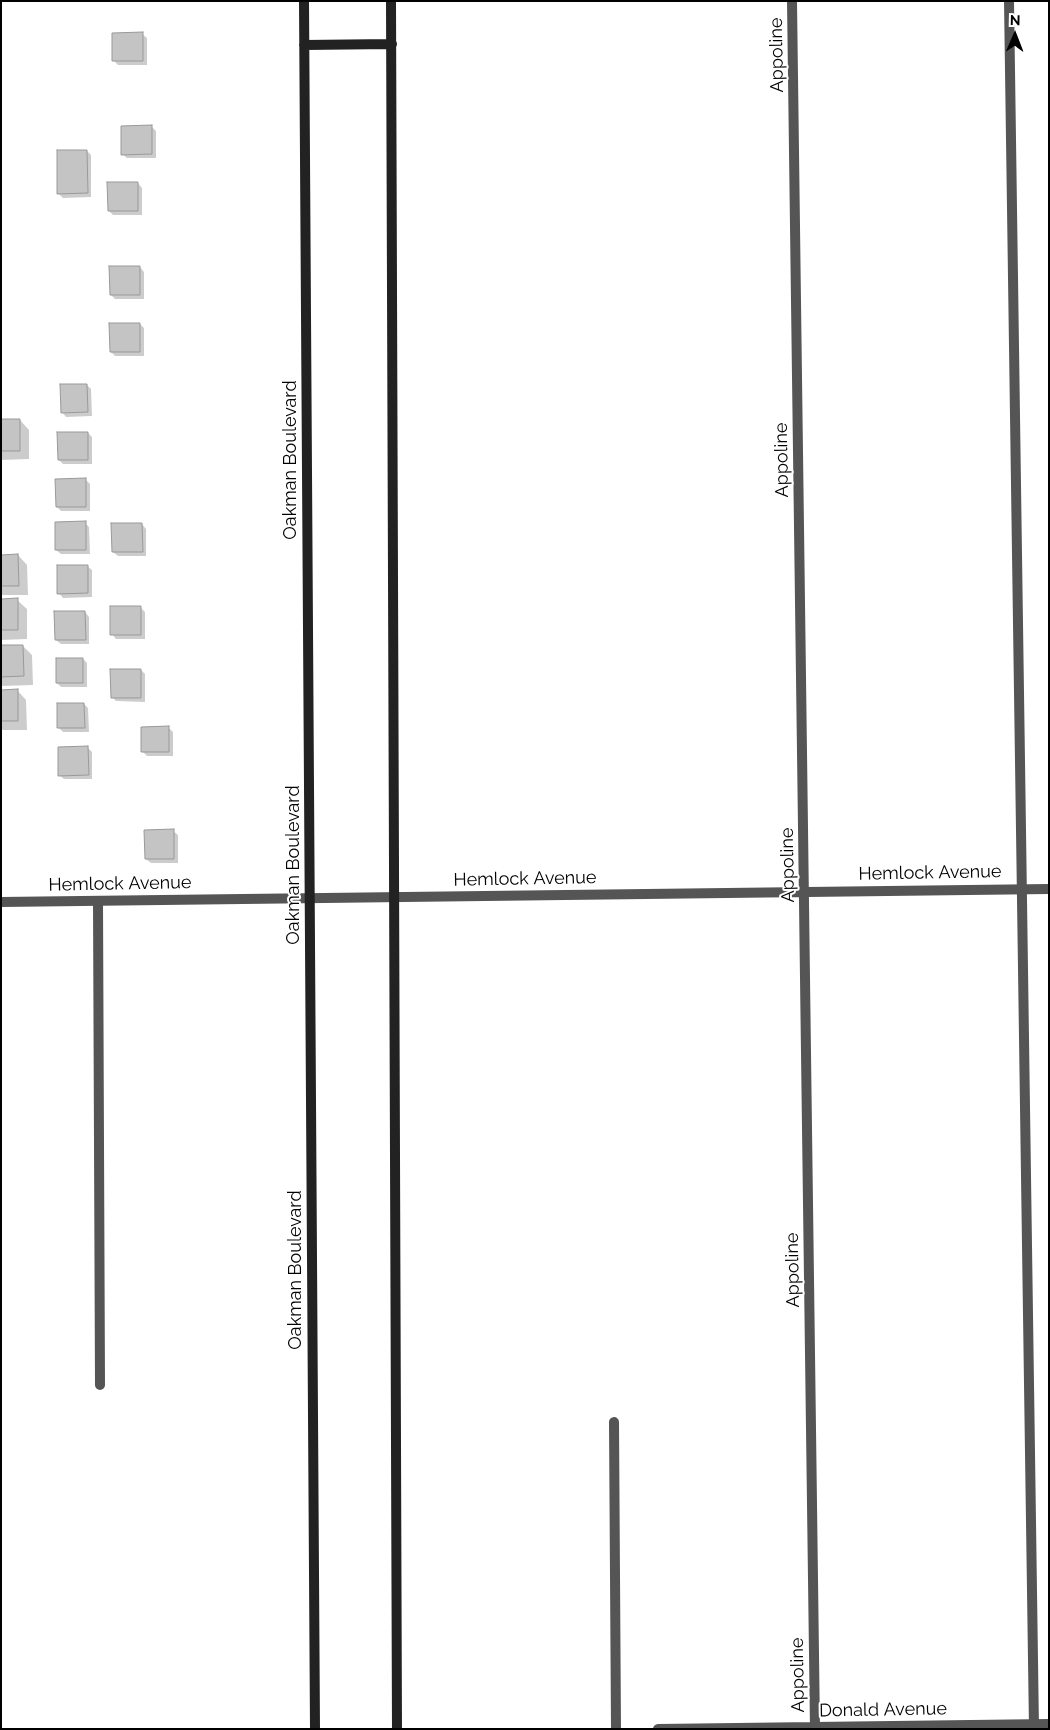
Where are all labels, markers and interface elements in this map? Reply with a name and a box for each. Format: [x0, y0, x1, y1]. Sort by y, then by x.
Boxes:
north arrow [990, 10, 1040, 60]
text: N [1010, 12, 1021, 28]
street label: Appoline [766, 17, 788, 93]
street label: Oakman Boulevard [280, 380, 302, 540]
street label: Appoline [771, 422, 793, 498]
street label: Oakman Boulevard [283, 785, 305, 945]
street label: Appoline [777, 827, 799, 903]
street label: Hemlock Avenue [858, 861, 1002, 885]
street label: Hemlock Avenue [453, 867, 597, 891]
street label: Hemlock Avenue [48, 872, 192, 896]
street label: Oakman Boulevard [285, 1190, 307, 1350]
street label: Appoline [782, 1232, 804, 1308]
street label: Appoline [787, 1637, 809, 1713]
street label: Donald Avenue [819, 1698, 947, 1722]

